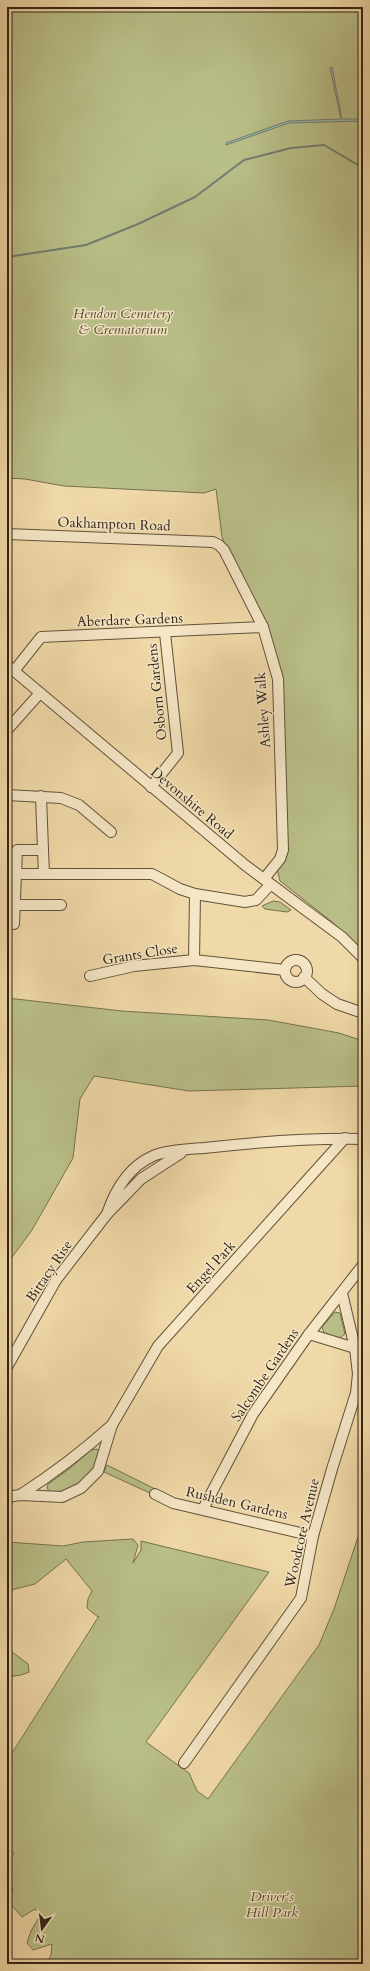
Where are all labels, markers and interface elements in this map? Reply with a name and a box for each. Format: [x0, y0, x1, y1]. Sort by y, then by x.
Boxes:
park label: Hendon Cemetery & Crematorium [73, 304, 173, 339]
street label: Oakhampton Road [57, 513, 171, 535]
street label: Aberdare Gardens [77, 609, 184, 631]
street label: Osborn Gardens [142, 642, 172, 741]
street label: Ashley Walk [251, 671, 275, 749]
street label: Devonshire Road [147, 763, 238, 844]
street label: Grants Close [101, 939, 179, 969]
street label: Bittacy Rise [21, 1236, 77, 1306]
street label: Engel Park [182, 1236, 240, 1298]
street label: Salcombe Gardens [227, 1324, 303, 1425]
street label: Woodcote Avenue [280, 1476, 324, 1591]
street label: Rushden Gardens [184, 1482, 290, 1524]
park label: Driver's Hill Park [246, 1887, 298, 1922]
north arrow [22, 1909, 62, 1949]
text: N [33, 1930, 46, 1947]

